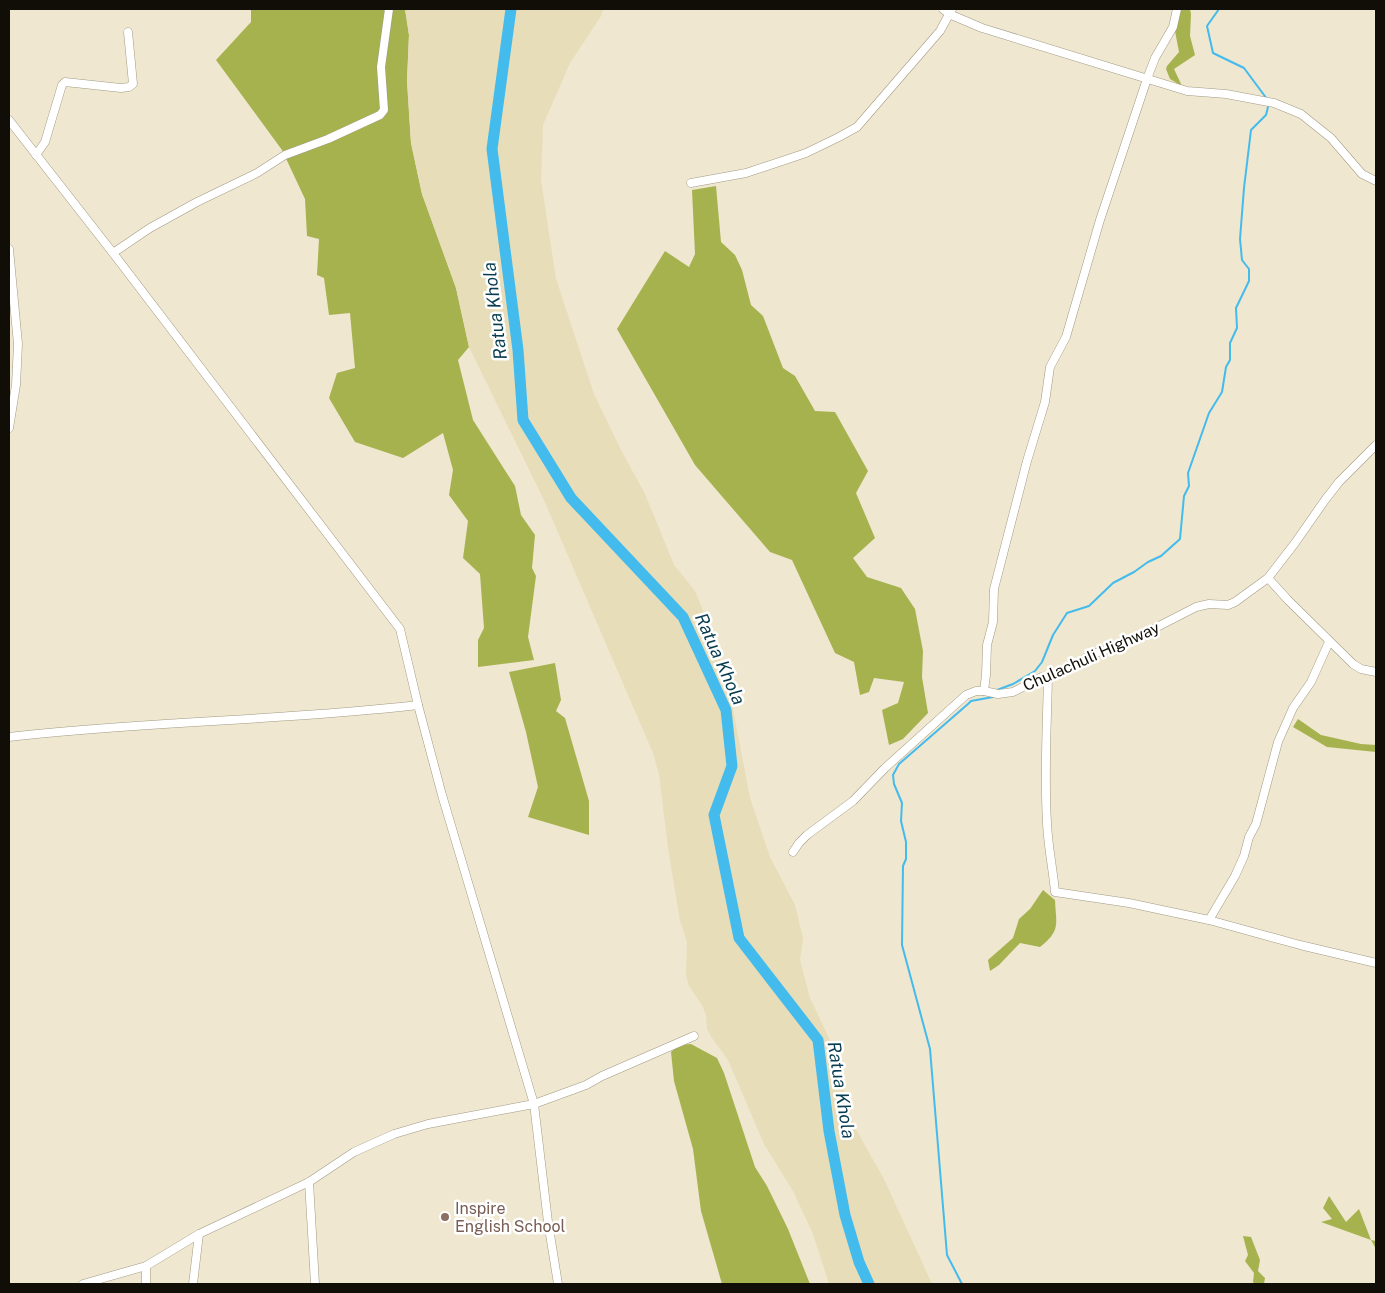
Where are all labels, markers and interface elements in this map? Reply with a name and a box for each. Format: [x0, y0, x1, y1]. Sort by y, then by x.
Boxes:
water label: Ratua Khola [478, 261, 511, 361]
water label: Ratua Khola [691, 610, 750, 708]
street label: Chulachuli Highway [1020, 618, 1163, 695]
water label: Ratua Khola [823, 1040, 860, 1140]
place label: Inspire English School [455, 1199, 565, 1236]
marker: Inspire English School [439, 1211, 451, 1223]

